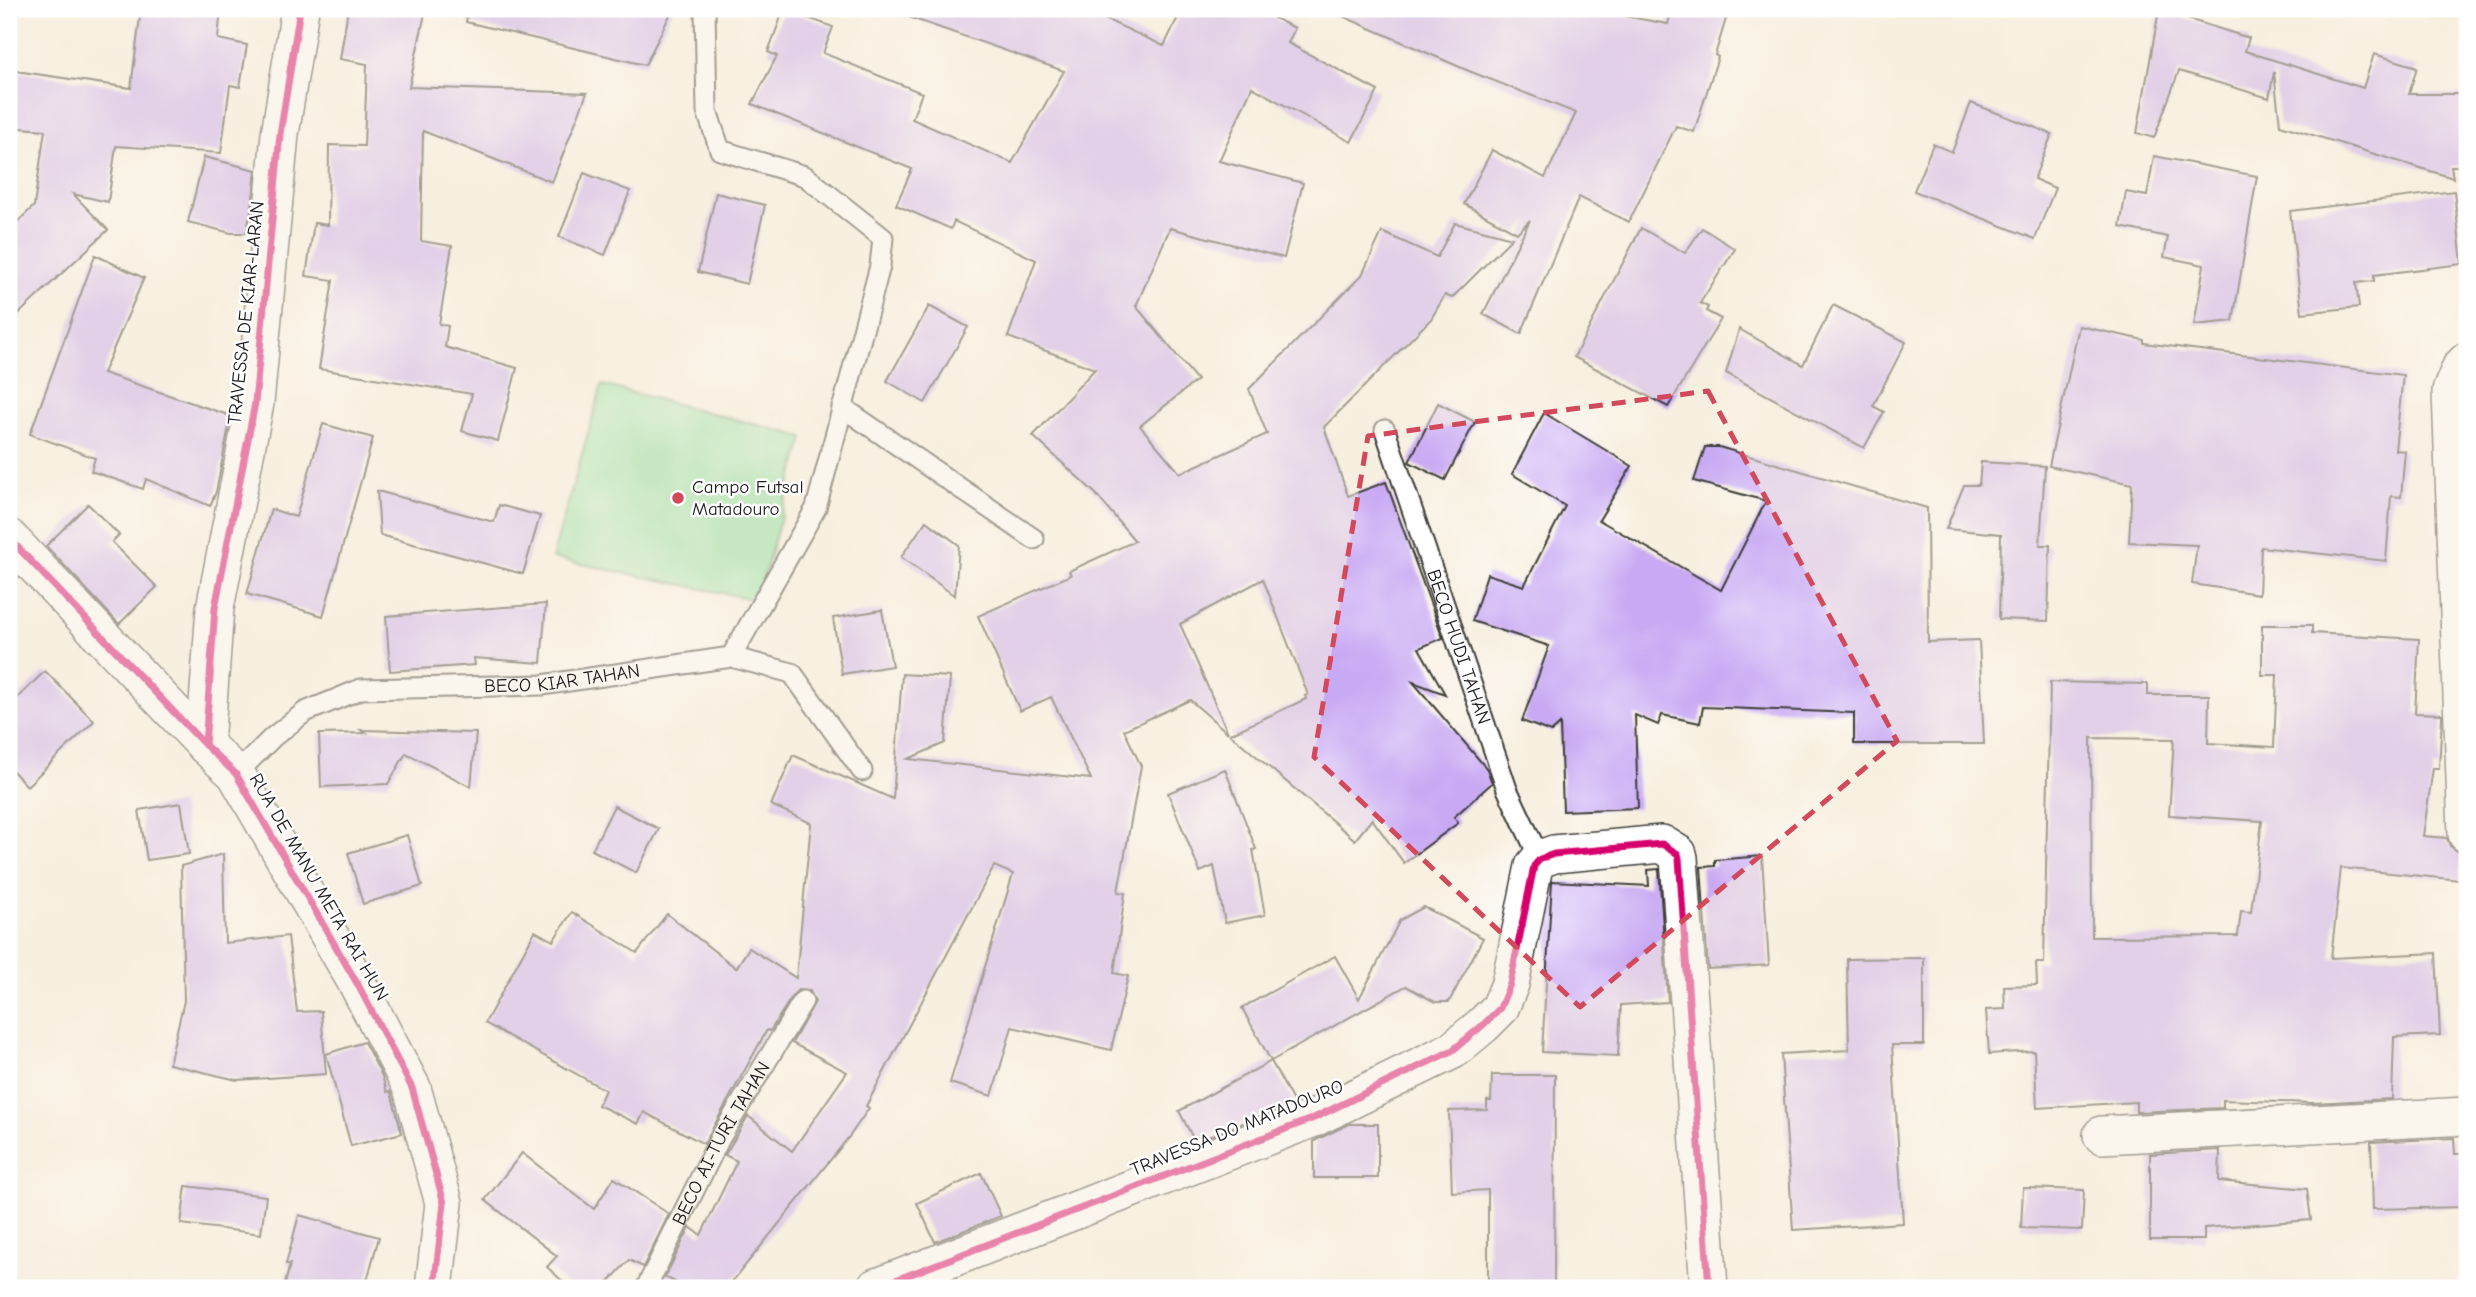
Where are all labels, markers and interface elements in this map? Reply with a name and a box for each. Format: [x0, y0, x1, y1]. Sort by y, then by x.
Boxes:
street label: TRAVESSA DE KIAR-LARAN [223, 200, 269, 426]
place label: Campo Futsal Matadouro [692, 476, 804, 520]
marker: Campo Futsal Matadouro [670, 490, 686, 506]
street label: BECO HUDI TAHAN [1422, 567, 1495, 727]
street label: BECO KIAR TAHAN [484, 660, 641, 697]
street label: RUA DE MANU META RAI HUN [245, 769, 393, 1005]
street label: BECO AI-TURI TAHAN [668, 1058, 775, 1229]
street label: TRAVESSA DO MATADOURO [1127, 1075, 1347, 1181]

